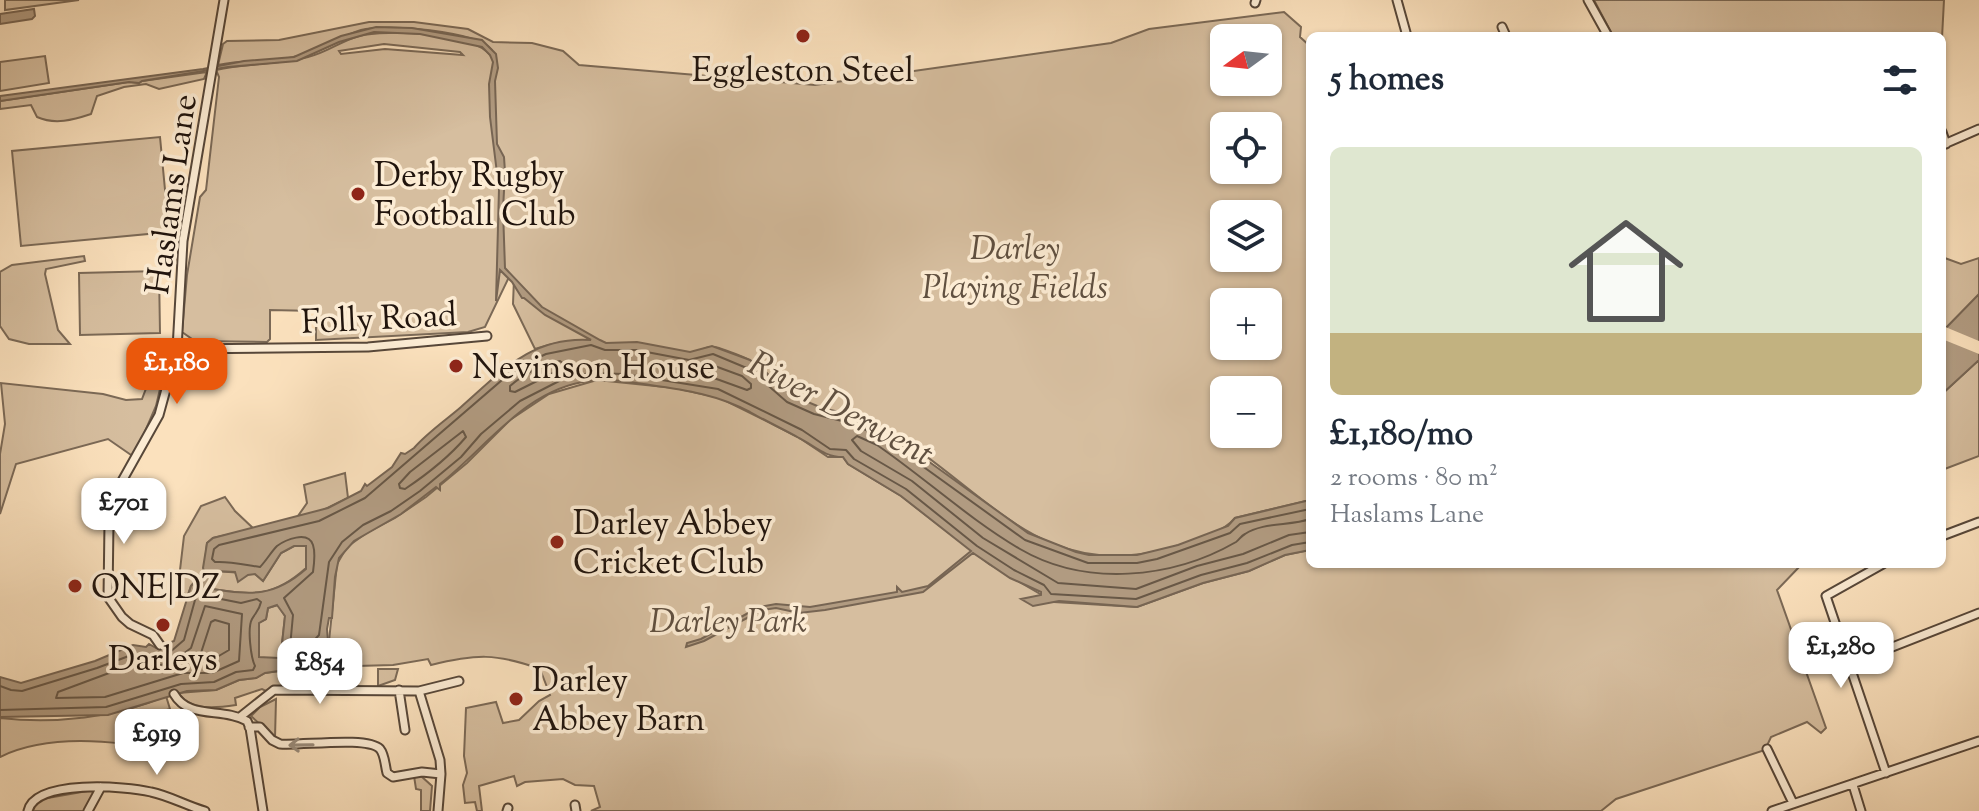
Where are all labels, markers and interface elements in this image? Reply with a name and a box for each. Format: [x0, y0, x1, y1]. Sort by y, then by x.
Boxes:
north arrow [1210, 24, 1282, 96]
map controls [1210, 24, 1282, 448]
marker: Eggleston Steel [794, 27, 812, 45]
place label: Eggleston Steel [692, 48, 914, 97]
text: 5 homes [1330, 56, 1444, 105]
icon: filters [1878, 58, 1922, 102]
street label: Haslams Lane [135, 91, 212, 298]
button: locate [1210, 112, 1282, 184]
place label: Derby Rugby Football Club [374, 153, 576, 241]
marker: Derby Rugby Football Club [349, 185, 367, 203]
icon: home [1554, 199, 1698, 343]
button: layers [1210, 200, 1282, 272]
park label: Darley Playing Fields [922, 226, 1108, 314]
button: + [1210, 288, 1282, 360]
street label: Folly Road [300, 292, 458, 349]
pin: £1,180 [112, 338, 242, 406]
water label: River Derwent [738, 340, 943, 482]
text: £1,180 [144, 345, 210, 382]
place label: Nevinson House [472, 345, 715, 394]
marker: Nevinson House [447, 357, 465, 375]
button: − [1210, 376, 1282, 448]
text: £1,180/mo [1330, 411, 1473, 460]
text: 2 rooms · 80 m² [1330, 460, 1498, 497]
pin: £701 [77, 478, 171, 546]
text: £701 [99, 485, 149, 522]
text: Haslams Lane [1330, 497, 1484, 534]
place label: Darley Abbey Cricket Club [573, 501, 773, 589]
marker: Darley Abbey Cricket Club [548, 533, 566, 551]
place label: ONE|DZ [91, 565, 220, 614]
marker: ONE|DZ [66, 577, 84, 595]
park label: Darley Park [649, 599, 807, 648]
marker: Darleys [154, 616, 172, 634]
pin: £1,280 [1776, 622, 1906, 690]
text: £1,280 [1807, 629, 1875, 666]
place label: Darleys [108, 637, 218, 686]
pin: £854 [273, 638, 367, 706]
text: £854 [295, 645, 345, 682]
place label: Darley Abbey Barn [532, 658, 705, 746]
marker: Darley Abbey Barn [507, 690, 525, 708]
pin: £919 [110, 709, 204, 777]
text: £919 [133, 716, 181, 753]
one-way arrow [288, 737, 315, 752]

